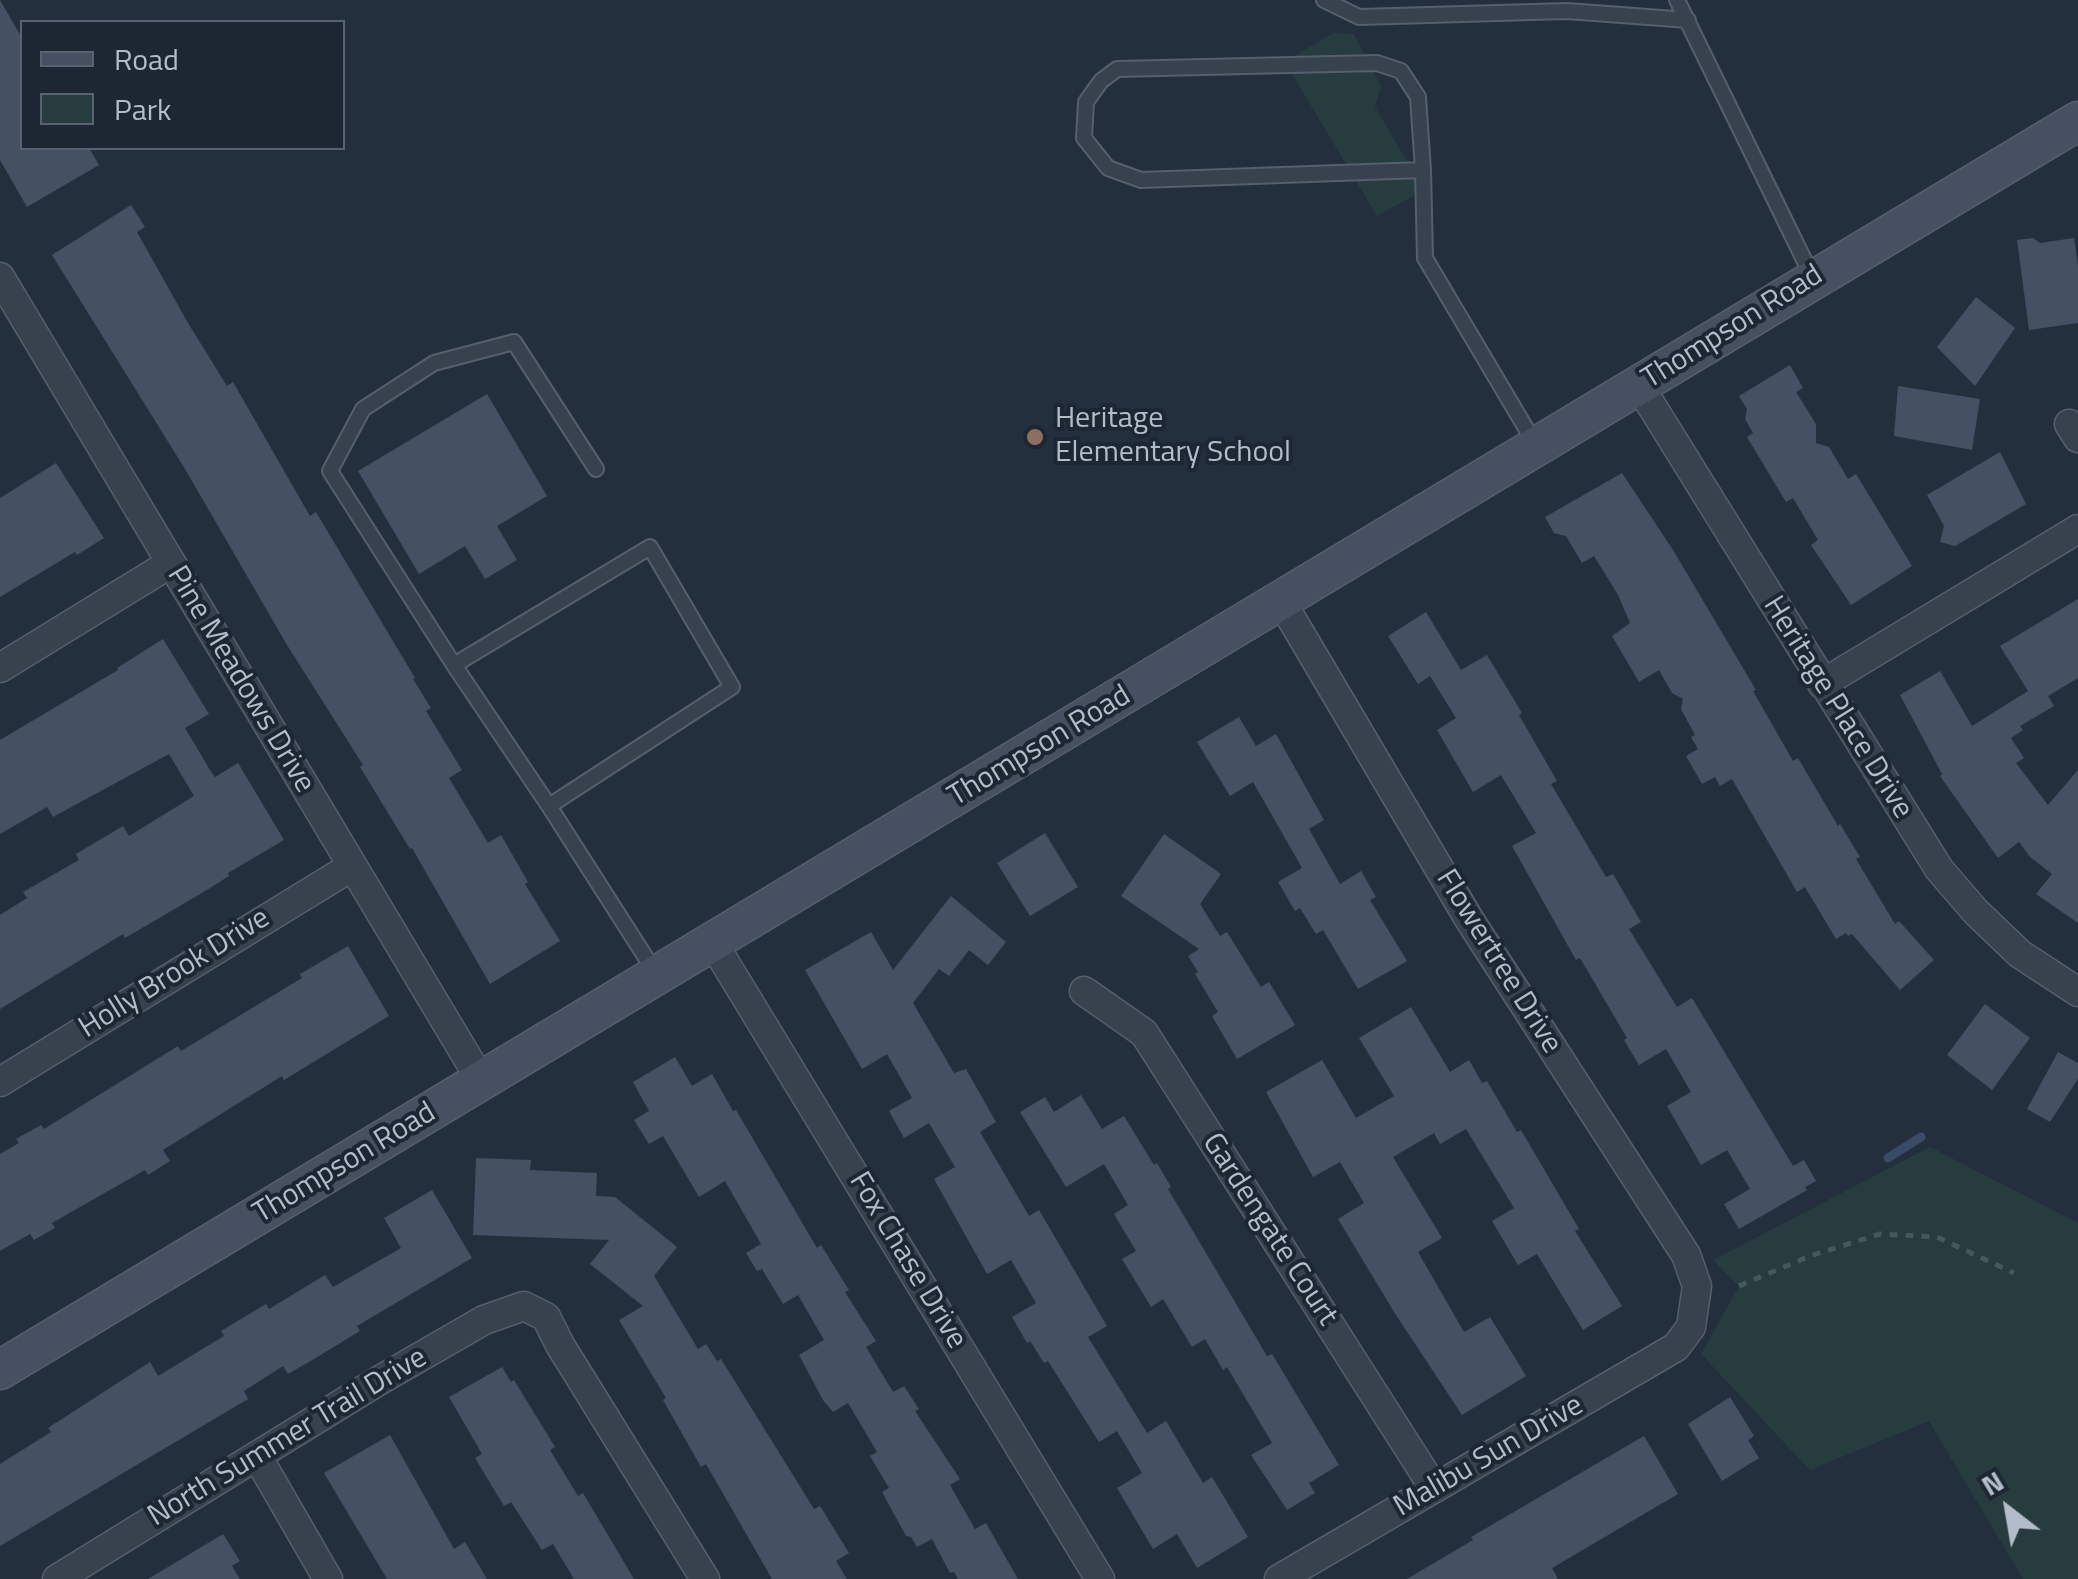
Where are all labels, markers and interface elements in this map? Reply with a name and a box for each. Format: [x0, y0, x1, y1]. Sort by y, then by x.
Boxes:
legend [20, 20, 345, 150]
text: Road [114, 36, 179, 82]
text: Park [114, 86, 171, 132]
street label: Thompson Road [1636, 258, 1830, 398]
place label: Heritage Elementary School [1055, 402, 1291, 472]
marker: Heritage Elementary School [1024, 426, 1046, 448]
street label: Pine Meadows Drive [158, 560, 322, 800]
street label: Heritage Place Drive [1754, 590, 1920, 826]
street label: Thompson Road [942, 679, 1138, 815]
street label: Flowertree Drive [1427, 864, 1569, 1060]
street label: Holly Brook Drive [73, 901, 277, 1047]
street label: Thompson Road [247, 1096, 443, 1232]
street label: Gardengate Court [1193, 1127, 1345, 1333]
street label: Fox Chase Drive [840, 1166, 974, 1356]
street label: North Summer Trail Drive [142, 1341, 434, 1535]
street label: Malibu Sun Drive [1388, 1388, 1590, 1526]
north arrow [1958, 1459, 2058, 1559]
text: N [1973, 1459, 2012, 1506]

